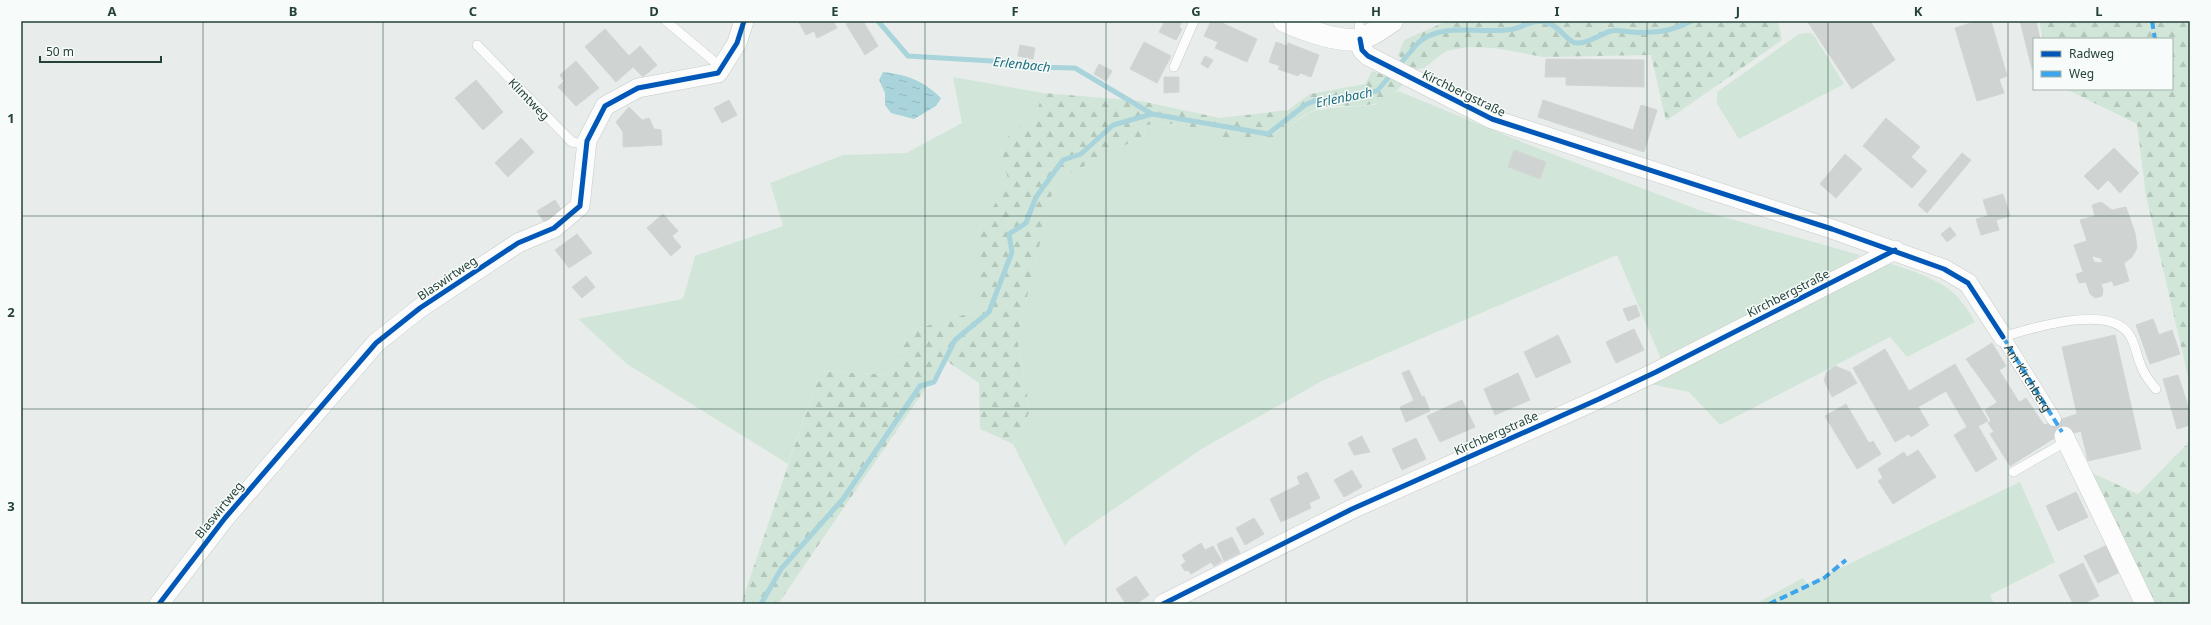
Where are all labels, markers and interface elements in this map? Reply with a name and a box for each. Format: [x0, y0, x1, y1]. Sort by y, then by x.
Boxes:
text: A [108, 2, 117, 20]
text: B [289, 2, 297, 20]
text: C [469, 2, 477, 20]
text: D [649, 2, 659, 20]
text: E [831, 2, 839, 20]
text: F [1011, 2, 1019, 20]
text: G [1191, 2, 1201, 20]
text: H [1371, 2, 1381, 20]
text: I [1554, 2, 1560, 20]
text: J [1735, 2, 1740, 20]
text: K [1914, 2, 1923, 20]
text: L [2095, 2, 2103, 20]
scale bar [40, 38, 161, 64]
legend [2033, 38, 2173, 90]
text: 50 m [46, 43, 74, 60]
text: Radweg [2069, 45, 2114, 62]
water label: Erlenbach [992, 52, 1052, 76]
street label: Kirchbergstraße [1420, 65, 1509, 121]
text: Weg [2069, 65, 2094, 82]
street label: Klimtweg [505, 74, 553, 124]
water label: Erlenbach [1314, 83, 1374, 111]
text: 1 [7, 109, 15, 127]
street label: Blaswirtweg [414, 252, 480, 304]
street label: Kirchbergstraße [1744, 265, 1832, 321]
text: 2 [7, 303, 15, 321]
street label: Am Kirchberg [2001, 341, 2056, 415]
street label: Kirchbergstraße [1451, 407, 1541, 459]
street label: Blaswirtweg [191, 478, 247, 542]
text: 3 [7, 497, 15, 515]

